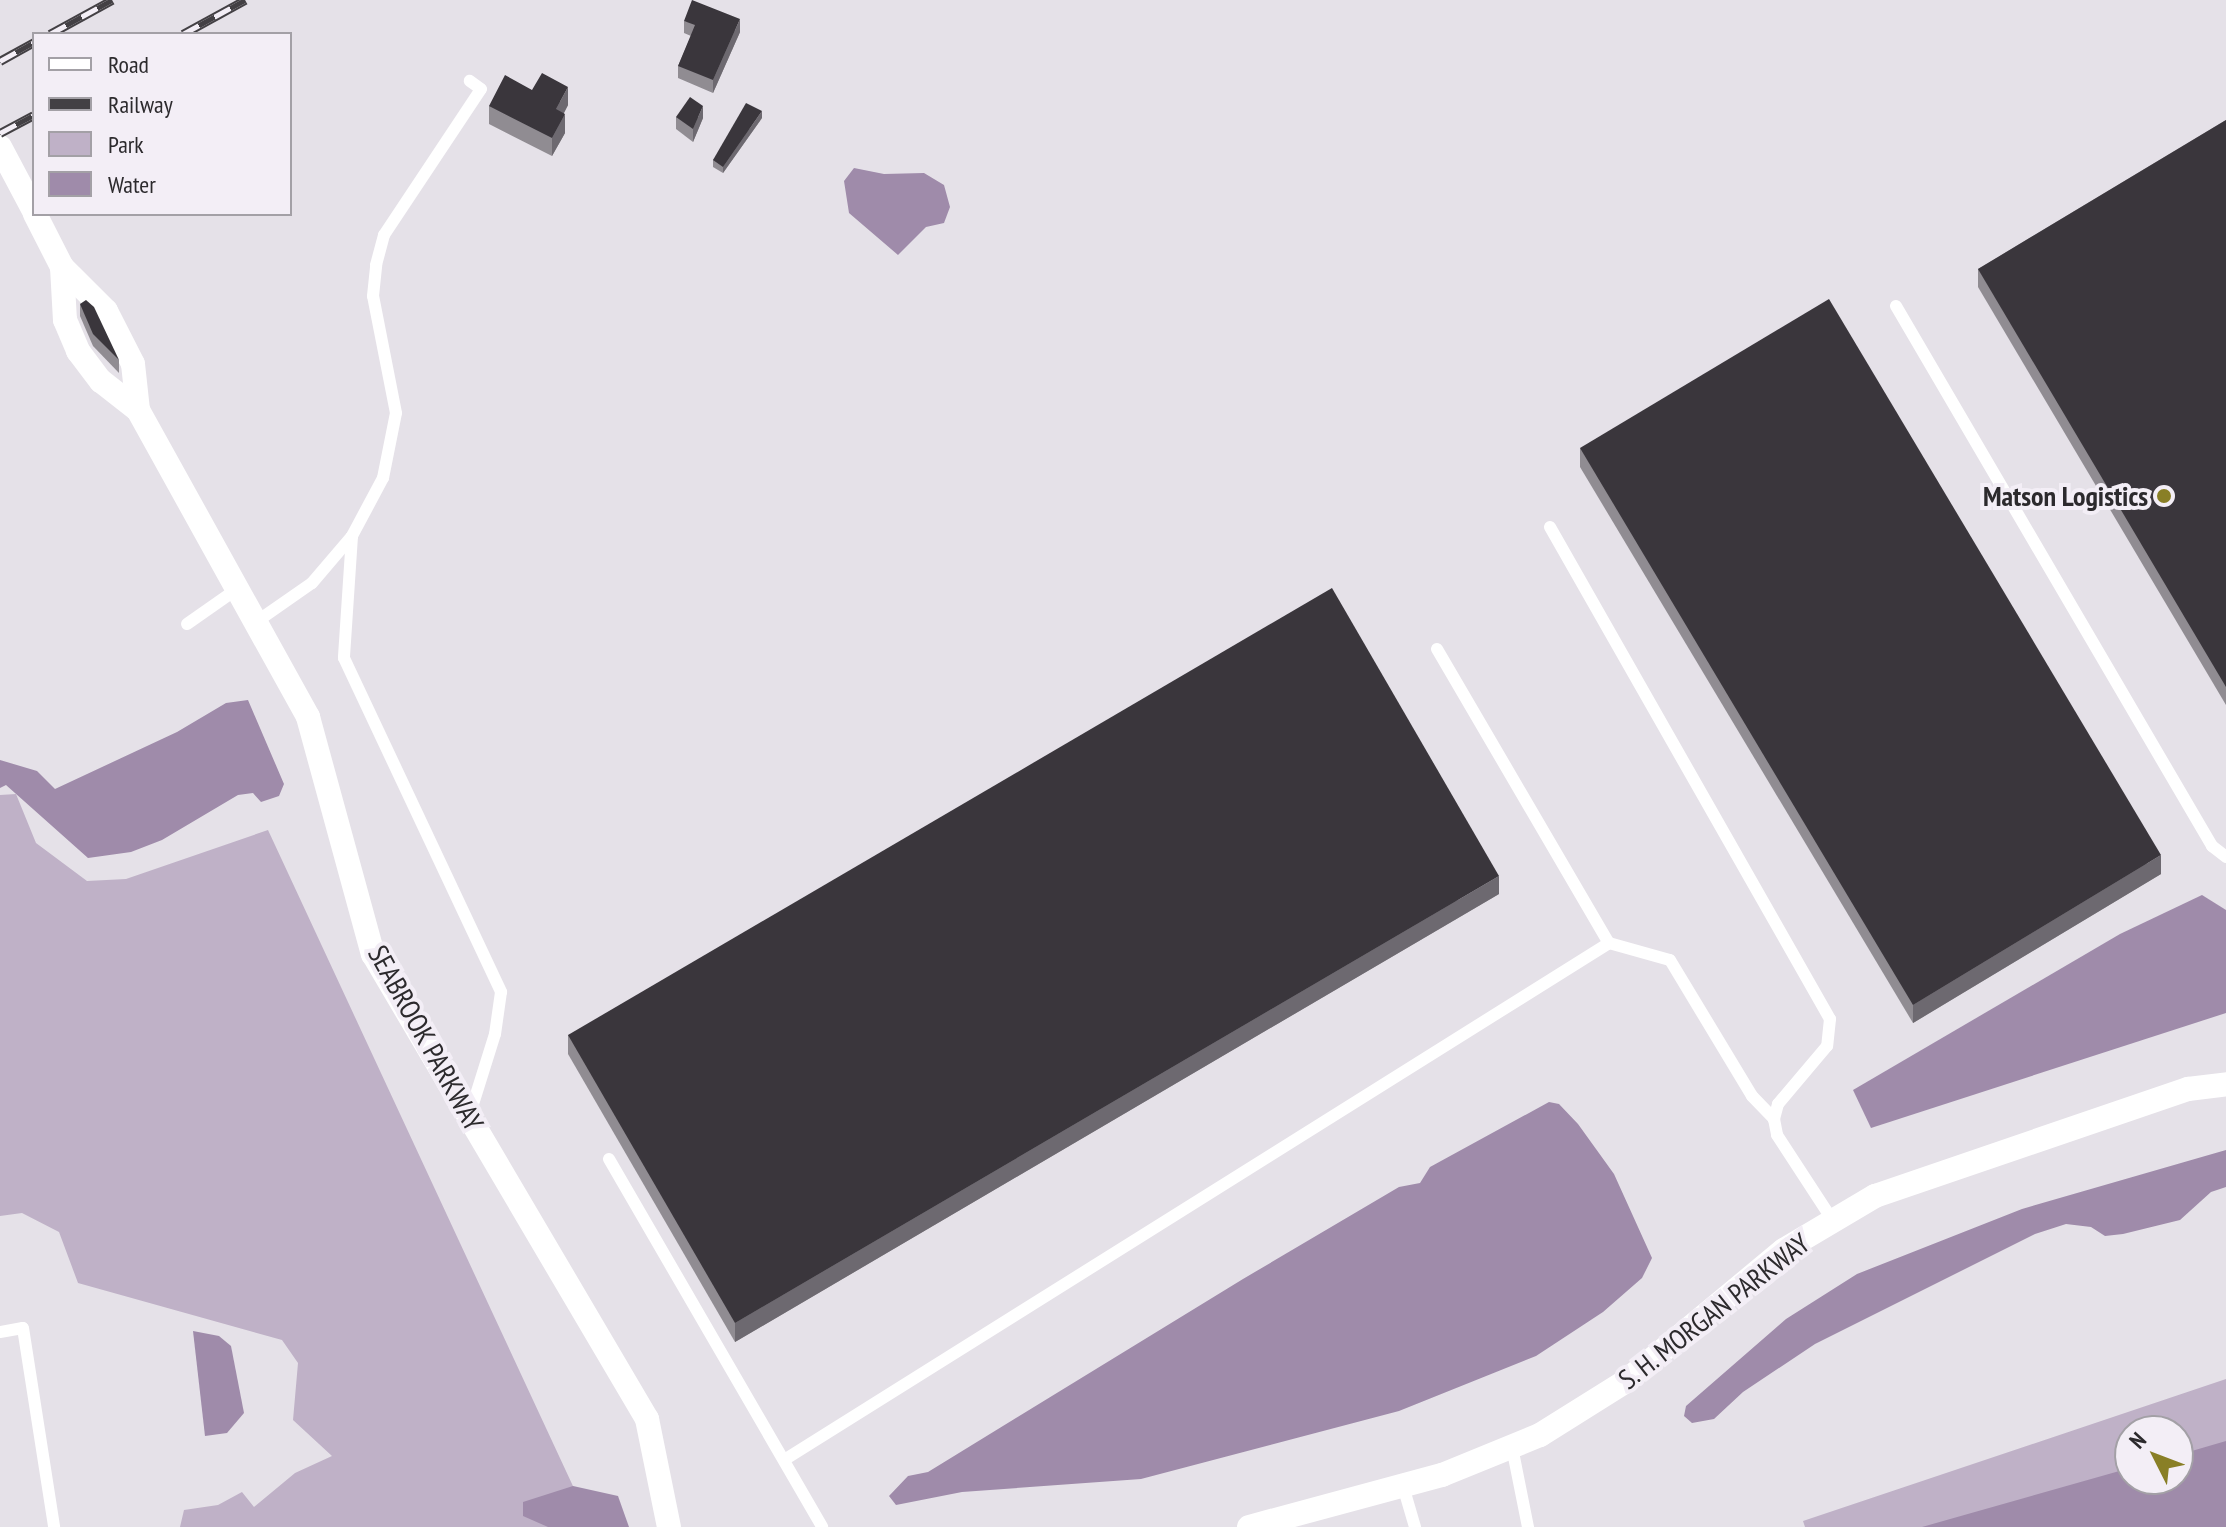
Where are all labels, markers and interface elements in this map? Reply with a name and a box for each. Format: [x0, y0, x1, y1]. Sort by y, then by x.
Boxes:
legend [32, 32, 292, 216]
text: Road [108, 49, 149, 80]
text: Railway [108, 89, 173, 120]
text: Park [108, 129, 144, 160]
text: Water [108, 169, 156, 200]
place label: Matson Logistics [1983, 479, 2148, 513]
marker: Matson Logistics [2155, 487, 2173, 505]
street label: SEABROOK PARKWAY [361, 939, 491, 1137]
street label: S. H. MORGAN PARKWAY [1610, 1225, 1818, 1397]
north arrow [2114, 1415, 2194, 1495]
text: N [2123, 1426, 2152, 1454]

